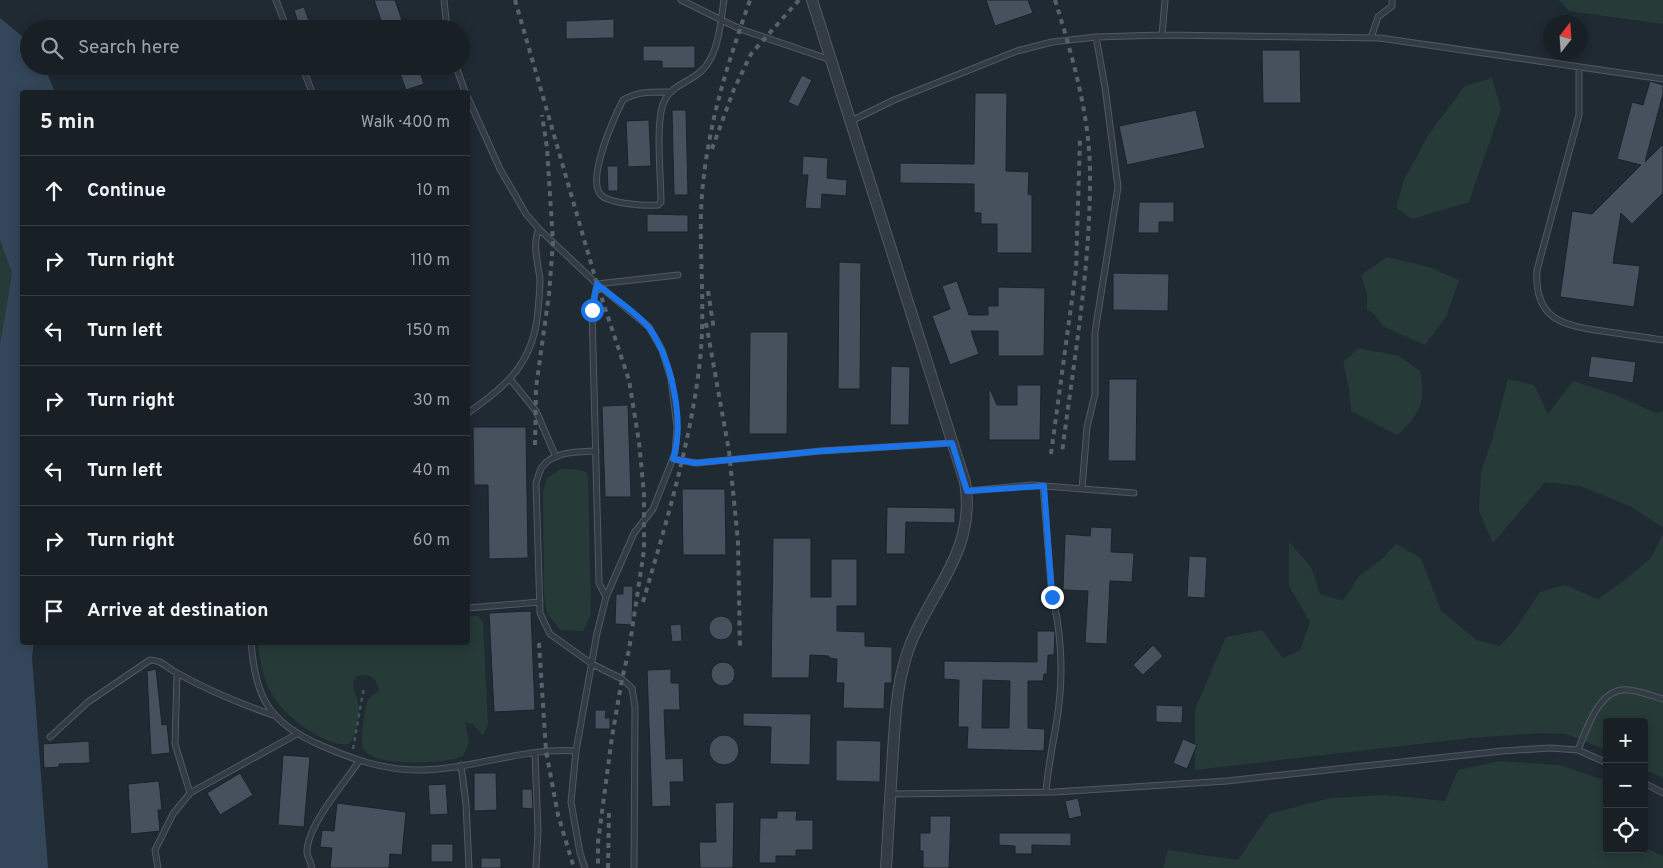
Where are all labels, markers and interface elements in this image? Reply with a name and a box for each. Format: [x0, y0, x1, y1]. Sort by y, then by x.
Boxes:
north arrow [1543, 15, 1588, 60]
search box [20, 20, 470, 75]
icon: search [38, 34, 66, 62]
text: Search here [78, 36, 180, 60]
text: 5 min [40, 109, 95, 136]
text: Walk · 400 m [361, 113, 450, 133]
icon: ahead [40, 177, 68, 205]
text: Continue [87, 179, 166, 203]
text: 10 m [416, 181, 450, 201]
icon: right [40, 247, 68, 275]
text: Turn right [87, 249, 175, 273]
text: 110 m [410, 251, 450, 271]
route start [581, 299, 604, 322]
icon: left [40, 317, 68, 345]
text: Turn left [87, 319, 163, 343]
text: 150 m [407, 321, 450, 341]
icon: right [40, 387, 68, 415]
text: Turn right [87, 389, 175, 413]
text: 30 m [413, 391, 450, 411]
icon: left [40, 457, 68, 485]
text: Turn left [87, 459, 163, 483]
text: 40 m [412, 461, 450, 481]
icon: right [40, 527, 68, 555]
text: Turn right [87, 529, 175, 553]
text: 60 m [413, 531, 450, 551]
route end [1041, 586, 1064, 609]
icon: arrive [40, 597, 68, 625]
text: Arrive at destination [87, 599, 268, 623]
map controls [1603, 718, 1648, 853]
button: + [1603, 718, 1648, 763]
button: − [1603, 763, 1648, 808]
button: locate [1603, 808, 1648, 853]

